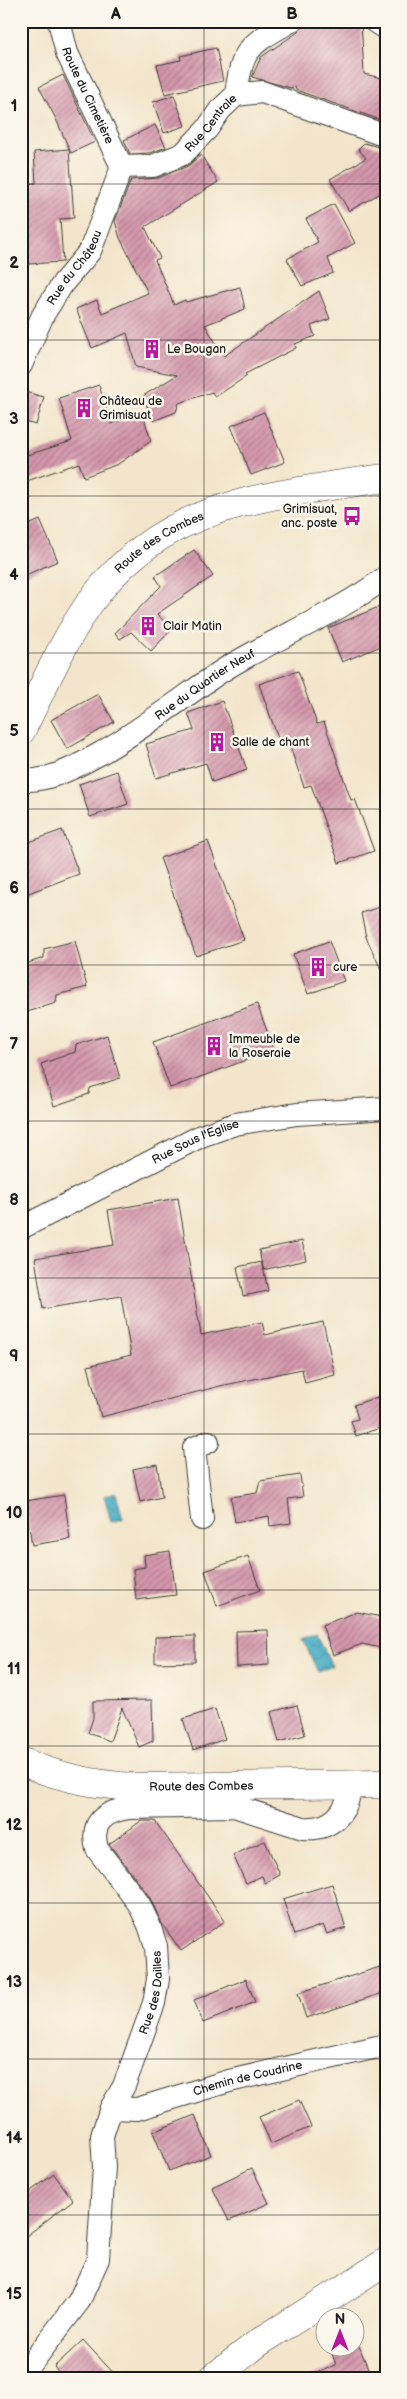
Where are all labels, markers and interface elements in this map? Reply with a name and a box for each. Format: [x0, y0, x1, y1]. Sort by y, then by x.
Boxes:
text: A [110, 5, 121, 24]
text: B [286, 5, 298, 24]
street label: Route du Cimetière [58, 45, 117, 146]
street label: Rue Centrale [181, 91, 240, 155]
text: 1 [11, 97, 17, 116]
street label: Rue du Château [44, 228, 105, 308]
text: 2 [9, 254, 19, 273]
building icon: Le Bougan [141, 338, 163, 360]
place label: Le Bougan [167, 342, 226, 357]
place label: Château de Grimisuat [99, 394, 162, 423]
building icon: Château de Grimisuat [73, 397, 95, 419]
text: 3 [9, 410, 19, 429]
place label: Grimisuat, anc. poste [281, 502, 337, 531]
bus stop icon: Grimisuat, anc. poste [341, 505, 363, 527]
street label: Route des Combes [111, 508, 206, 577]
text: 4 [9, 566, 19, 585]
building icon: Clair Matin [137, 615, 159, 637]
place label: Clair Matin [163, 619, 222, 634]
street label: Rue du Quartier Neuf [152, 646, 258, 723]
text: 5 [9, 722, 19, 741]
building icon: Salle de chant [206, 731, 228, 753]
place label: Salle de chant [232, 735, 309, 750]
text: 6 [9, 879, 19, 898]
building icon: cure [307, 956, 329, 978]
place label: cure [333, 960, 357, 975]
place label: Immeuble de la Roseraie [229, 1032, 300, 1061]
text: 7 [10, 1035, 19, 1054]
building icon: Immeuble de la Roseraie [203, 1035, 225, 1057]
street label: Rue Sous l'Eglise [149, 1116, 240, 1167]
text: 8 [9, 1191, 19, 1210]
text: 9 [9, 1347, 19, 1366]
text: 10 [6, 1504, 22, 1523]
text: 11 [7, 1660, 21, 1679]
street label: Route des Combes [149, 1778, 254, 1794]
text: 12 [6, 1816, 23, 1835]
street label: Rue des Dailles [136, 1950, 166, 2036]
text: 13 [6, 1973, 22, 1992]
street label: Chemin de Coudrine [191, 2057, 304, 2099]
text: 14 [6, 2129, 23, 2148]
text: 15 [6, 2285, 22, 2304]
north arrow [314, 2306, 364, 2356]
text: N [335, 2311, 345, 2328]

